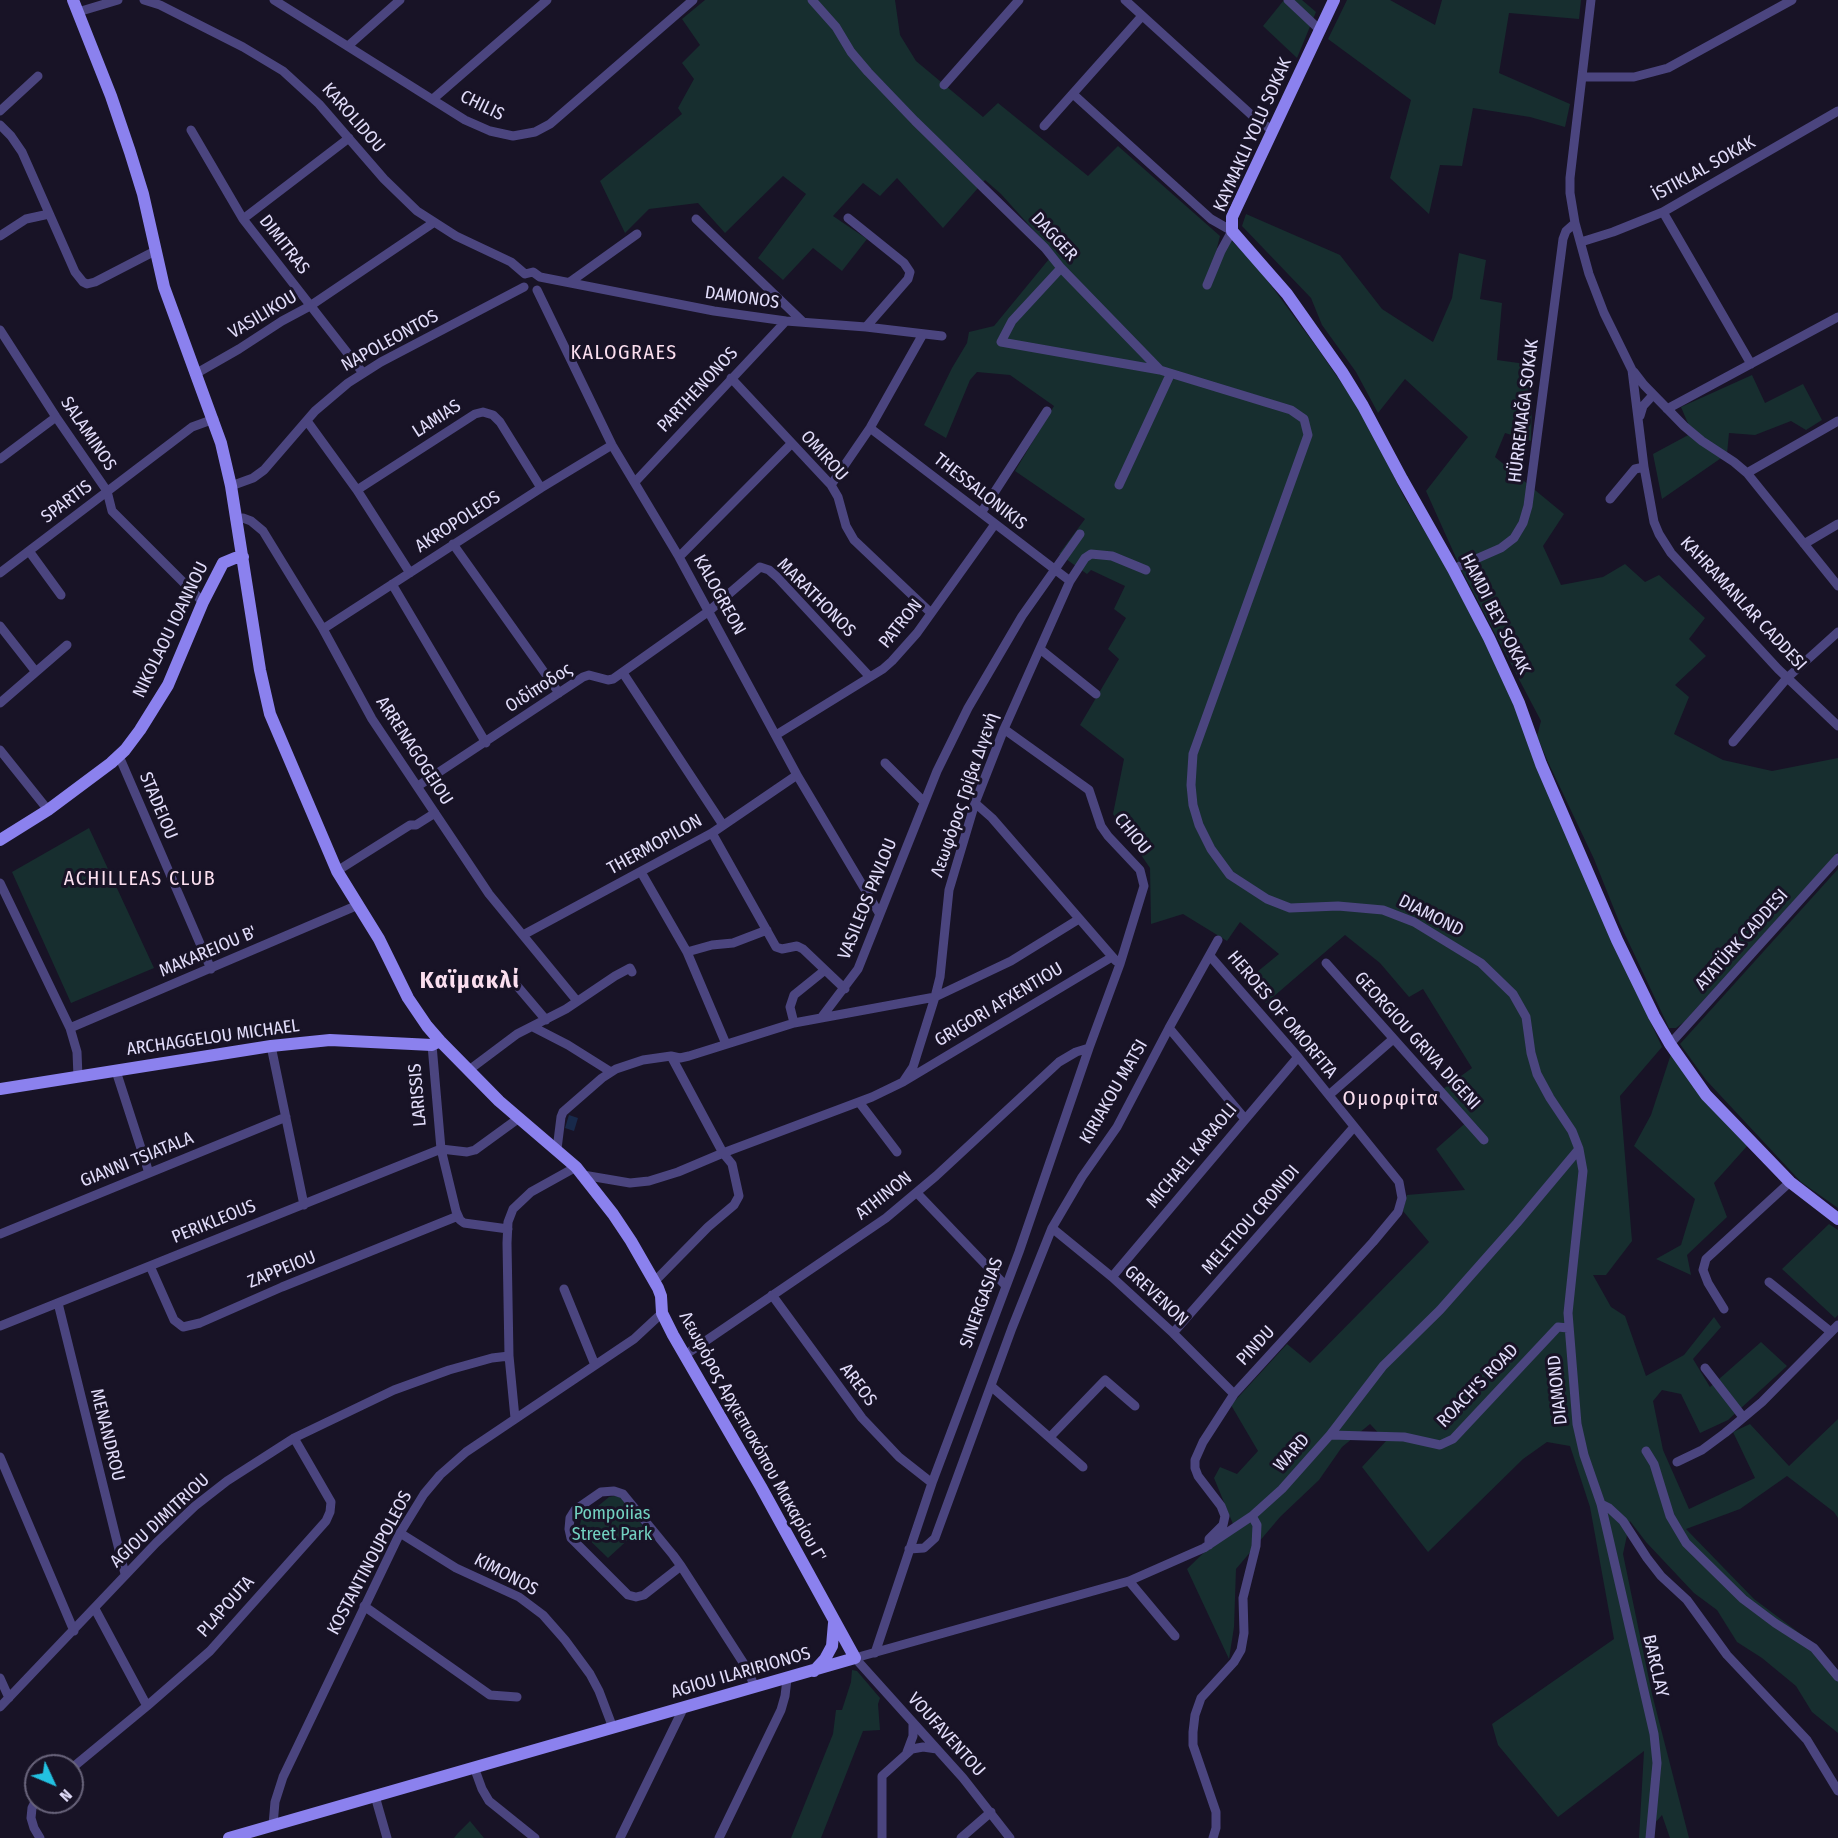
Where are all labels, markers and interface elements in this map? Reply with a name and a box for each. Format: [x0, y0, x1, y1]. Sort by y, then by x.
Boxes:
street label: KAYMAKLI YOLU SOKAK [1209, 55, 1297, 215]
street label: KAROLIDOU [317, 79, 389, 157]
street label: CHILIS [456, 86, 508, 126]
street label: İSTIKLAL SOKAK [1649, 132, 1759, 206]
street label: DAGGER [1026, 208, 1082, 266]
street label: DIMITRAS [254, 211, 314, 279]
street label: DAMONOS [703, 282, 781, 314]
street label: VASILIKOU [225, 286, 301, 344]
street label: NAPOLEONTOS [338, 306, 442, 376]
street label: HÜRREMAĞA SOKAK [1504, 338, 1544, 484]
district label: KALOGRAES [570, 341, 678, 365]
street label: PARTHENONOS [653, 343, 743, 437]
street label: SALAMINOS [55, 393, 121, 475]
street label: LAMIAS [409, 395, 465, 443]
street label: OMIROU [796, 426, 852, 486]
street label: THESSALONIKIS [929, 449, 1031, 535]
street label: SPARTIS [37, 476, 97, 528]
street label: AKROPOLEOS [411, 487, 505, 557]
street label: KAHRAMANLAR CADDESI [1675, 533, 1811, 675]
street label: HAMDI BEY SOKAK [1455, 550, 1535, 678]
street label: KALOGREON [688, 551, 750, 639]
street label: MARATHONOS [772, 554, 860, 642]
street label: NIKOLAOU IOANNOU [129, 558, 213, 702]
street label: PATRON [875, 595, 927, 653]
street label: Οιδίποδος [502, 659, 576, 717]
street label: ARRENAGOGEIOU [371, 693, 457, 809]
street label: Λεωφόρος Γρίβα Διγενή [927, 710, 1003, 880]
street label: STADEIOU [134, 769, 182, 843]
street label: CHIOU [1109, 809, 1155, 859]
street label: THERMOPILON [604, 810, 706, 880]
street label: VASILEOS PAVLOU [834, 835, 902, 963]
district label: ACHILLEAS CLUB [64, 867, 216, 891]
street label: ATATÜRK CADDESI [1691, 885, 1793, 995]
street label: DIAMOND [1395, 890, 1467, 942]
street label: MAKAREIOU B' [156, 922, 260, 982]
street label: HEROES OF OMORFITA [1222, 947, 1342, 1083]
street label: GRIGORI AFXENTIOU [931, 958, 1067, 1052]
district label: Καϊμακλί [420, 967, 520, 995]
street label: GEORGIOU GRIVA DIGENI [1350, 968, 1484, 1114]
street label: ARCHAGGELOU MICHAEL [125, 1015, 301, 1061]
street label: KIRIAKOU MATSI [1075, 1036, 1153, 1148]
street label: LARISSIS [404, 1063, 432, 1127]
district label: Ομορφίτα [1342, 1086, 1440, 1112]
street label: MICHAEL KARAOLI [1142, 1099, 1242, 1213]
street label: GIANNI TSIATALA [77, 1128, 197, 1192]
street label: MELETIOU CRONIDI [1198, 1161, 1304, 1279]
street label: ATHINON [851, 1167, 917, 1225]
street label: PERIKLEOUS [169, 1195, 259, 1249]
street label: ZAPPEIOU [245, 1247, 319, 1293]
street label: SINERGASIAS [956, 1255, 1008, 1351]
street label: GREVENON [1120, 1261, 1192, 1331]
street label: Λεωφόρος Αρχιεπισκόπου Μακαρίου Γ' [674, 1308, 830, 1566]
street label: PINDU [1232, 1322, 1280, 1370]
street label: ROACH'S ROAD [1433, 1340, 1523, 1432]
street label: DIAMOND [1544, 1354, 1572, 1426]
street label: AREOS [835, 1359, 881, 1411]
street label: MENANDROU [85, 1387, 129, 1483]
street label: WARD [1270, 1430, 1314, 1476]
street label: AGIOU DIMITRIOU [106, 1469, 214, 1573]
street label: KOSTANTINOUPOLEOS [323, 1487, 417, 1639]
park label: Pompoiias Street Park [572, 1503, 652, 1546]
street label: KIMONOS [470, 1549, 542, 1601]
street label: PLAPOUTA [193, 1572, 259, 1642]
street label: BARCLAY [1637, 1633, 1673, 1699]
street label: AGIOU ILARIRIONOS [669, 1643, 813, 1703]
street label: VOUFAVENTOU [903, 1689, 989, 1781]
north arrow [24, 1754, 84, 1814]
text: N [56, 1785, 76, 1806]

